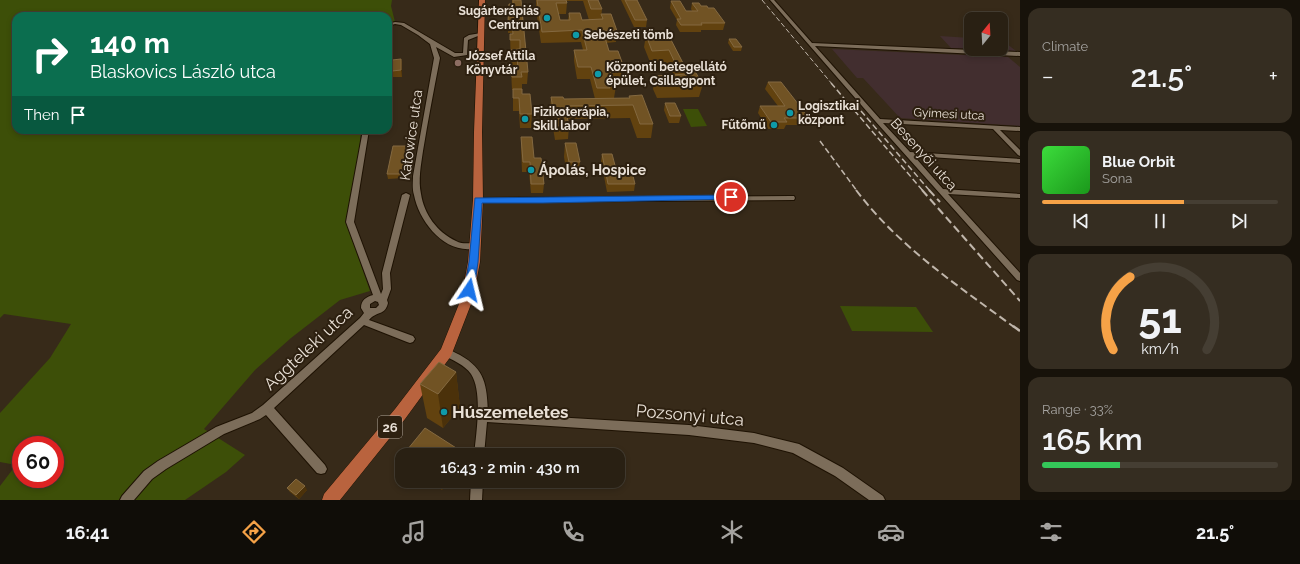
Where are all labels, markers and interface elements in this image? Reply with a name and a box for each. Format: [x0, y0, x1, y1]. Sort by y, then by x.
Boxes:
place label: Sugárterápiás Centrum [458, 4, 539, 32]
north arrow [964, 12, 1008, 56]
map controls [964, 12, 1008, 56]
marker: Sugárterápiás Centrum [542, 13, 552, 23]
text: 140 m [90, 27, 170, 60]
icon: right [24, 28, 76, 80]
place label: Sebészeti tömb [584, 28, 674, 42]
marker: Sebészeti tömb [571, 30, 581, 40]
text: Climate [1042, 39, 1088, 54]
place label: József Attila Könyvtár [466, 49, 535, 77]
marker: József Attila Könyvtár [453, 58, 463, 68]
text: 21.5° [1130, 59, 1192, 94]
place label: Központi betegellátó épület, Csillagpont [606, 60, 727, 88]
text: Blaskovics László utca [90, 61, 276, 82]
text: − [1042, 63, 1054, 89]
text: + [1269, 63, 1278, 89]
marker: Központi betegellátó épület, Csillagpont [593, 69, 603, 79]
street label: Katowice utca [397, 89, 425, 181]
place label: Logisztikai központ [798, 99, 859, 127]
icon: arrive [67, 104, 89, 126]
place label: Fizikoterápia, Skill labor [533, 105, 609, 133]
street label: Gyimesi utca [913, 105, 985, 123]
text: Then [24, 106, 59, 124]
marker: Logisztikai központ [785, 108, 795, 118]
marker: Fizikoterápia, Skill labor [520, 114, 530, 124]
street label: Besenyői utca [888, 115, 960, 193]
place label: Fűtőmű [722, 118, 766, 132]
marker: Fűtőmű [769, 120, 779, 130]
text: Blue Orbit [1102, 153, 1175, 171]
place label: Ápolás, Hospice [539, 161, 647, 178]
marker: Ápolás, Hospice [526, 165, 536, 175]
text: Sona [1102, 171, 1132, 186]
pin [714, 180, 748, 214]
icon: arrive [720, 186, 742, 208]
icon: previous [1070, 210, 1092, 232]
icon: pause [1149, 210, 1171, 232]
icon: next [1228, 210, 1250, 232]
position arrow [448, 269, 490, 311]
text: 51 [1138, 293, 1182, 342]
street label: Aggteleki utca [260, 302, 356, 394]
text: km/h [1141, 340, 1179, 356]
street label: Pozsonyi utca [635, 400, 745, 430]
place label: Húszemeletes [452, 402, 568, 422]
text: Range · 33% [1042, 402, 1113, 417]
marker: Húszemeletes [439, 407, 449, 417]
road number: 26 [378, 416, 402, 438]
text: 165 km [1042, 422, 1143, 457]
speed limit sign: 60 [12, 436, 64, 488]
text: 16:43 · 2 min · 430 m [440, 459, 580, 477]
icon: directions [240, 518, 268, 546]
icon: music [400, 518, 428, 546]
icon: phone [559, 518, 587, 546]
icon: climate [718, 518, 746, 546]
icon: car [877, 518, 905, 546]
icon: filters [1037, 518, 1065, 546]
text: 16:41 [66, 522, 109, 543]
text: 21.5° [1196, 522, 1234, 543]

